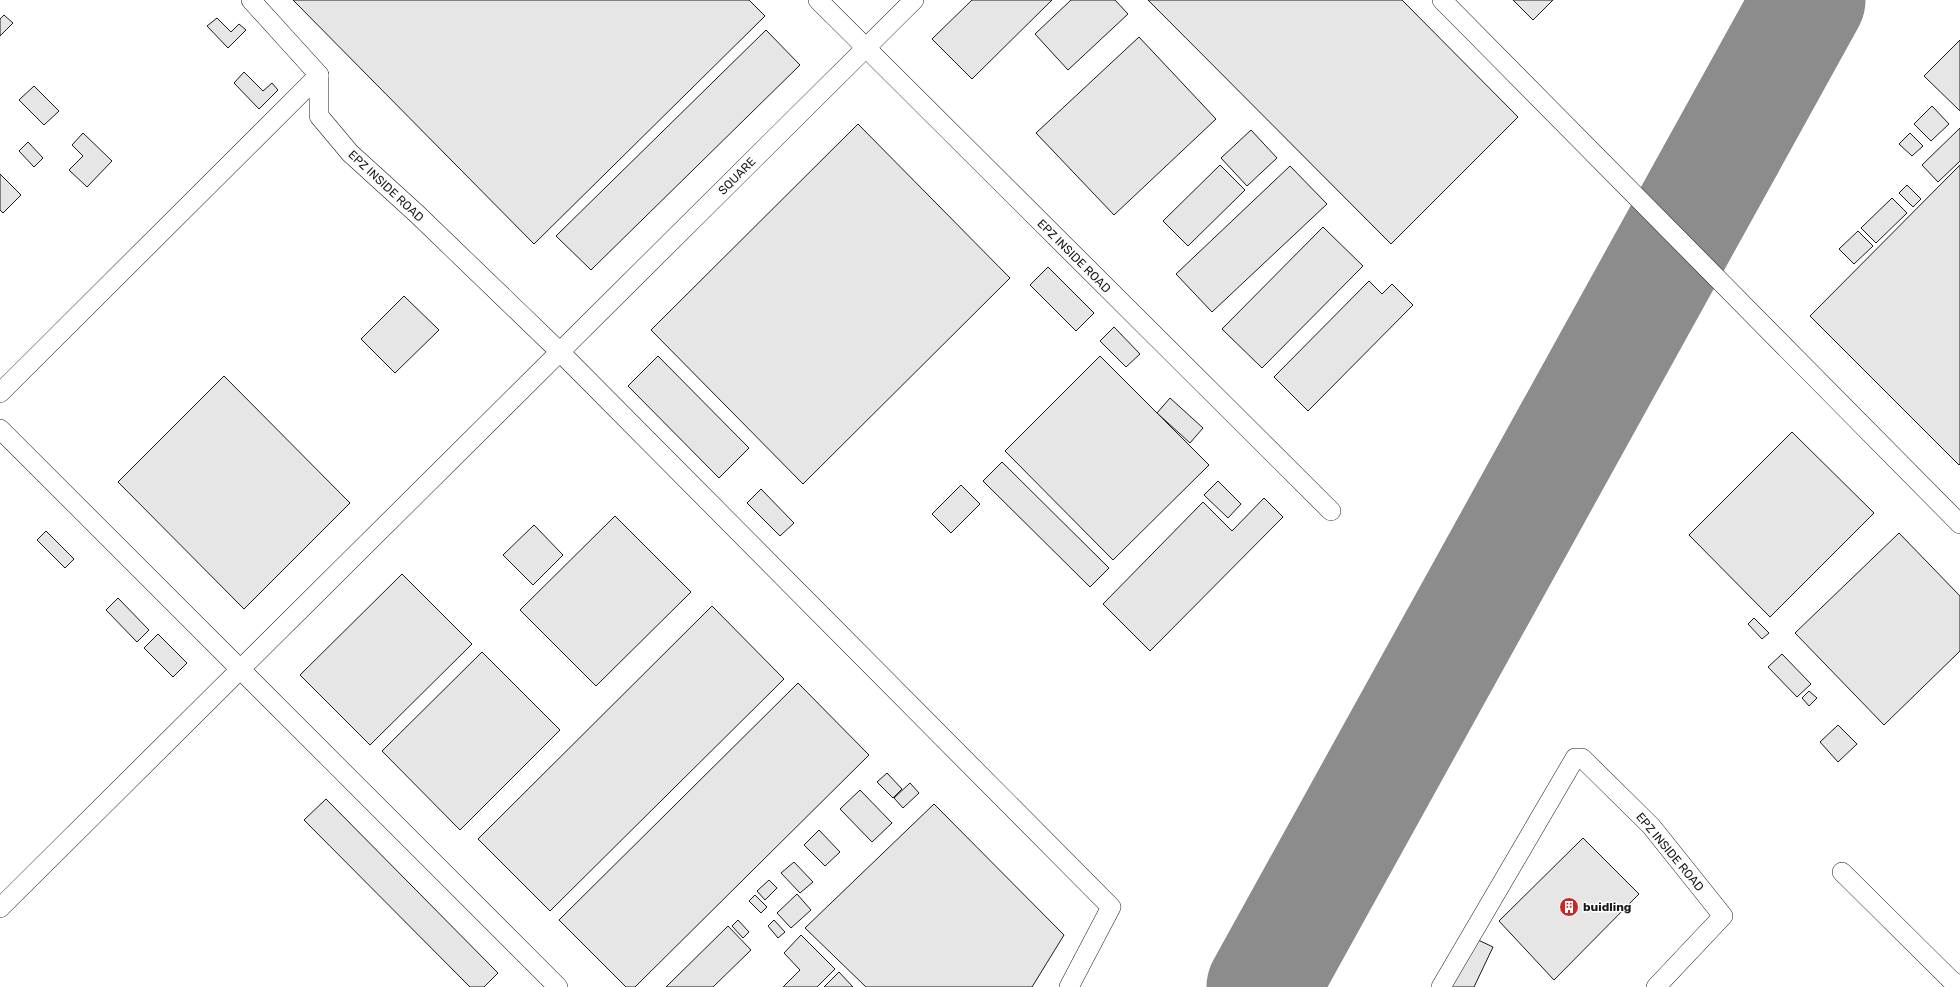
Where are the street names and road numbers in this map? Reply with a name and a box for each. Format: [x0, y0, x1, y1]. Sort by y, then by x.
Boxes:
street label: EPZ INSIDE ROAD [345, 147, 427, 225]
street label: SQUARE [715, 154, 759, 198]
street label: EPZ INSIDE ROAD [1034, 216, 1114, 296]
street label: EPZ INSIDE ROAD [1633, 810, 1707, 894]

